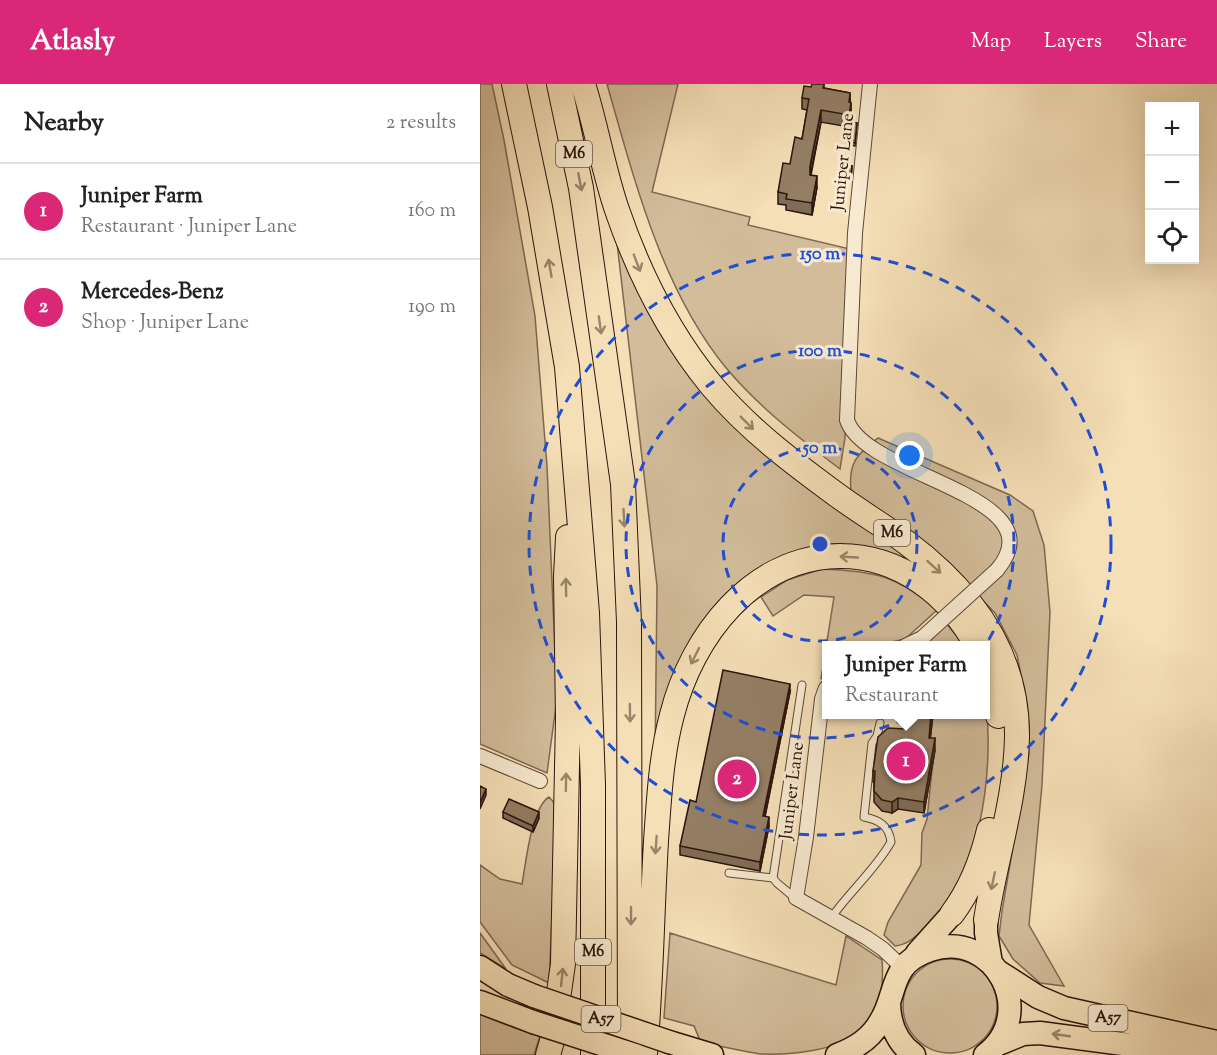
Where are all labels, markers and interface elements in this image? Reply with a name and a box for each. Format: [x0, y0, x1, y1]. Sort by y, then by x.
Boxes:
text: Atlasly [30, 22, 115, 62]
text: Map [971, 27, 1011, 57]
text: Layers [1044, 27, 1102, 57]
text: Share [1135, 27, 1187, 57]
map controls [1145, 102, 1199, 264]
button: + [1145, 102, 1199, 156]
text: Nearby [24, 105, 104, 142]
text: 2 results [386, 109, 456, 138]
street label: Juniper Lane [826, 112, 862, 213]
road number: M6 [556, 141, 592, 167]
button: − [1145, 156, 1199, 210]
one-way arrow [575, 172, 586, 192]
text: Juniper Farm [81, 181, 203, 213]
text: 1 [40, 197, 47, 226]
text: 160 m [408, 197, 456, 226]
button: locate [1145, 210, 1199, 264]
text: Restaurant · Juniper Lane [81, 213, 297, 242]
text: 150 m [800, 242, 840, 268]
one-way arrow [632, 253, 643, 272]
one-way arrow [545, 259, 556, 278]
text: Mercedes-Benz [81, 277, 224, 309]
text: 2 [39, 293, 48, 322]
text: 190 m [408, 293, 456, 322]
text: Shop · Juniper Lane [81, 309, 249, 338]
one-way arrow [595, 314, 606, 334]
text: 100 m [798, 339, 842, 365]
one-way arrow [739, 415, 754, 430]
text: 50 m [801, 436, 837, 462]
your location [895, 441, 924, 470]
one-way arrow [619, 508, 630, 528]
road number: M6 [874, 520, 910, 546]
centre of rings [810, 534, 830, 554]
one-way arrow [840, 551, 860, 562]
one-way arrow [926, 560, 941, 574]
one-way arrow [560, 577, 572, 597]
popup [822, 641, 990, 719]
one-way arrow [689, 647, 700, 665]
text: Juniper Farm [845, 650, 967, 682]
text: Restaurant [845, 682, 939, 711]
one-way arrow [624, 702, 636, 722]
pin: 1 [886, 738, 926, 784]
street label: Juniper Lane [774, 741, 812, 842]
pin: 2 [718, 756, 756, 802]
one-way arrow [561, 772, 572, 792]
one-way arrow [650, 835, 661, 855]
one-way arrow [987, 871, 998, 890]
one-way arrow [625, 906, 637, 926]
road number: M6 [575, 939, 611, 965]
one-way arrow [557, 967, 568, 987]
road number: A57 [1088, 1005, 1128, 1031]
road number: A57 [582, 1006, 620, 1032]
one-way arrow [1051, 1029, 1071, 1040]

